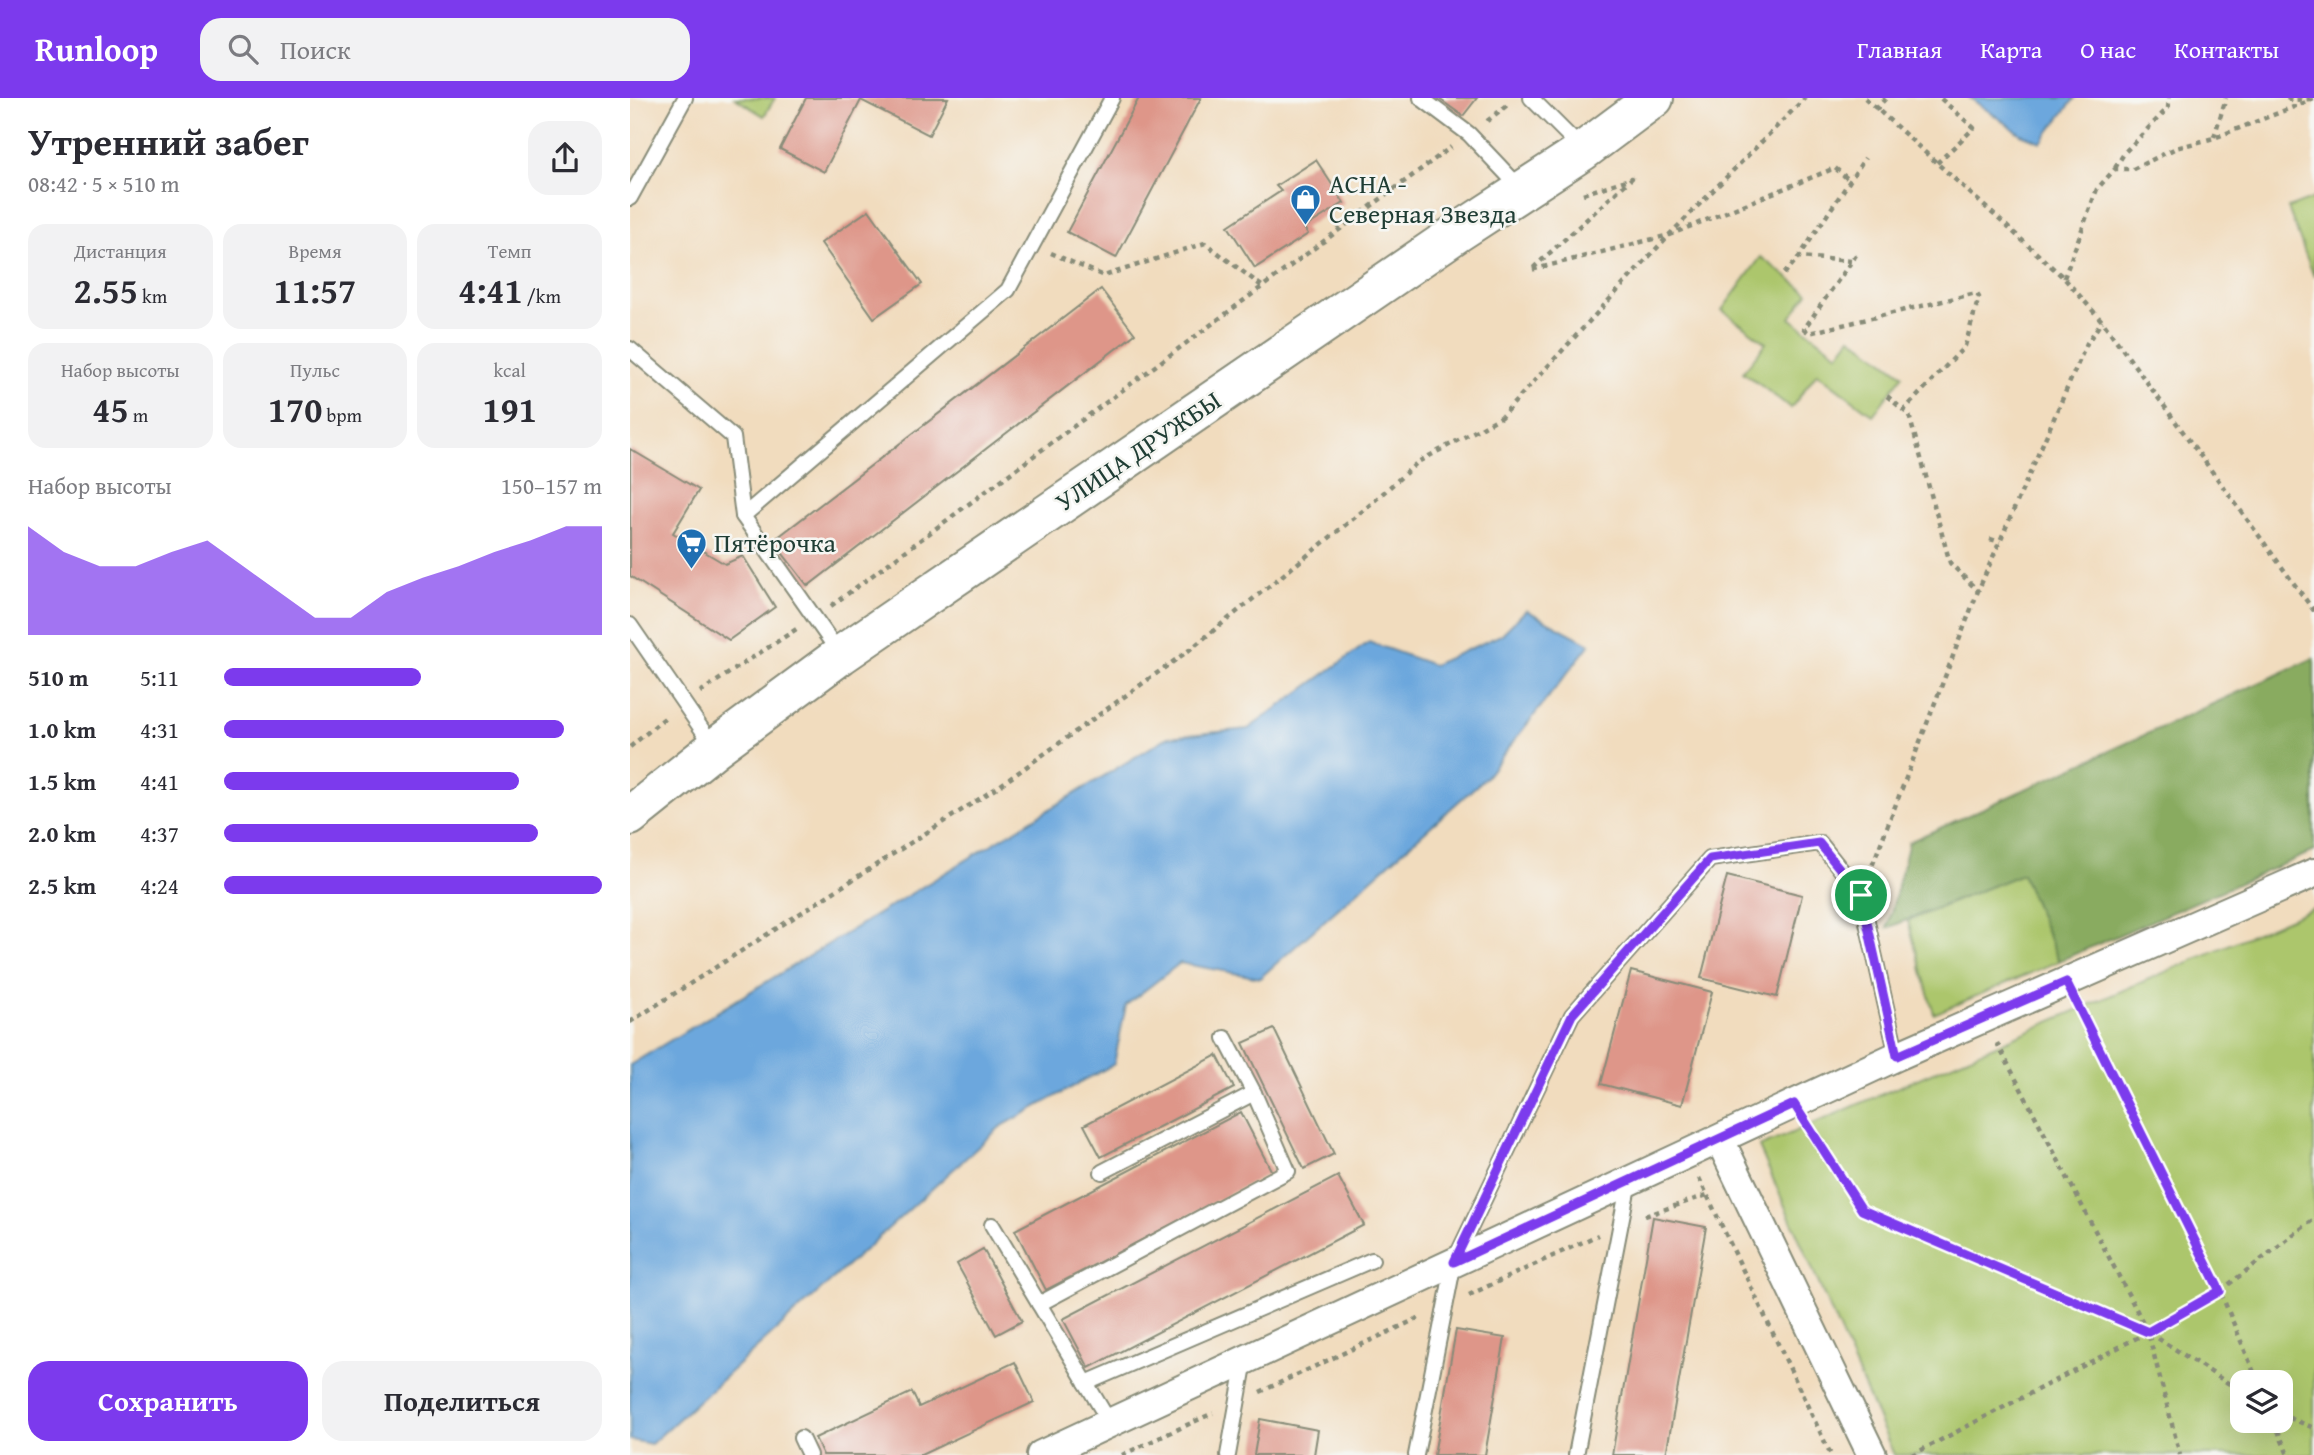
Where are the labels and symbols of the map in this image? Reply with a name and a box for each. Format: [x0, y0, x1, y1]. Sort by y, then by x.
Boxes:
place label: АСНА - Северная Звезда [1329, 164, 1517, 233]
shop icon: АСНА - Северная Звезда [1289, 182, 1323, 226]
street label: УЛИЦА ДРУЖБЫ [1047, 381, 1228, 521]
place label: Пятёрочка [714, 523, 836, 562]
supermarket icon: Пятёрочка [674, 526, 708, 570]
pin [1831, 865, 1891, 925]

